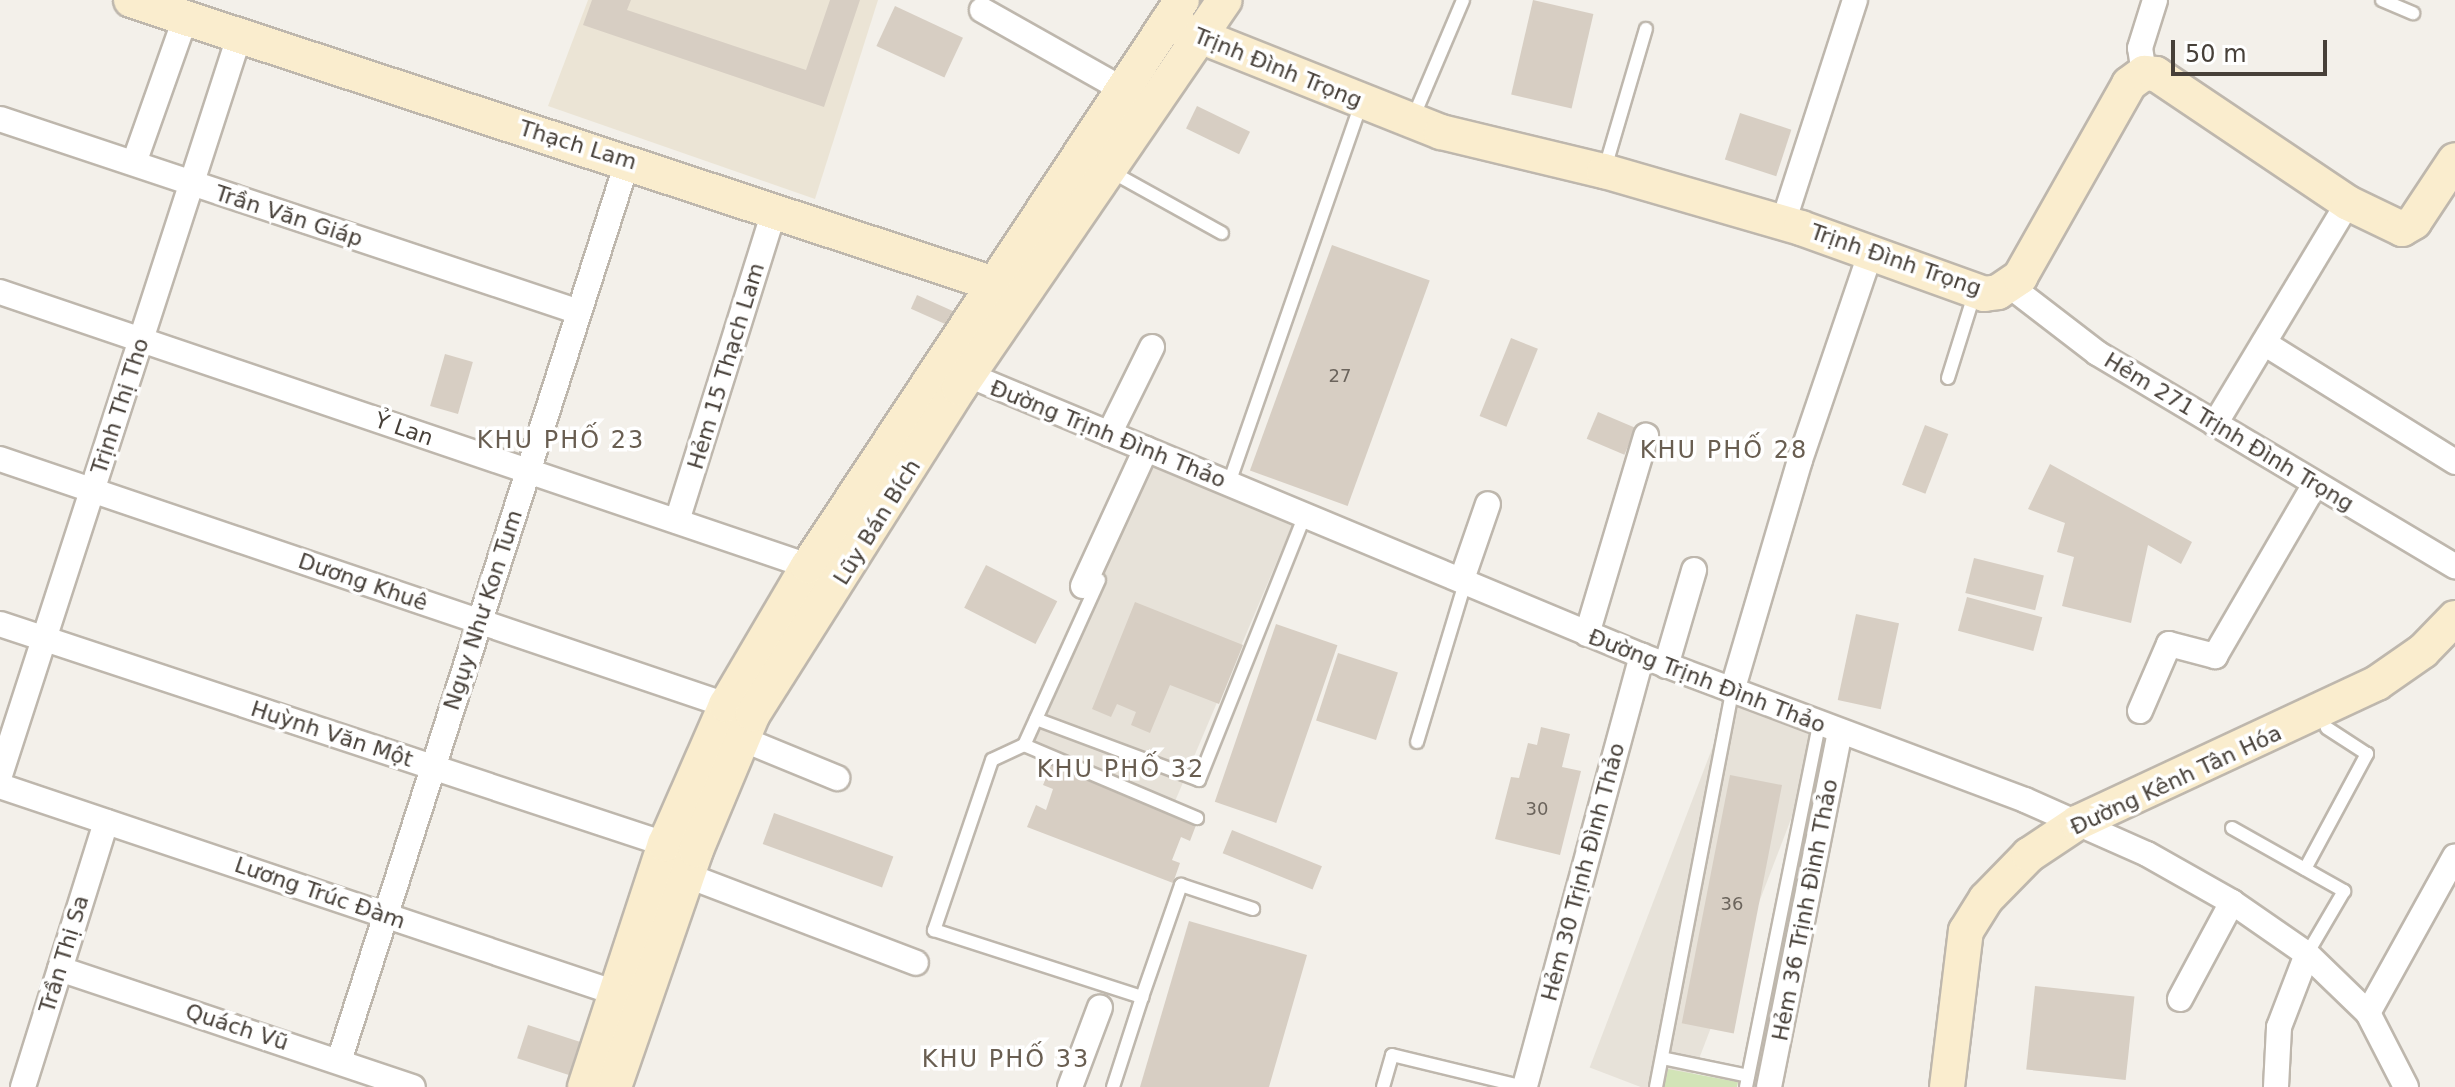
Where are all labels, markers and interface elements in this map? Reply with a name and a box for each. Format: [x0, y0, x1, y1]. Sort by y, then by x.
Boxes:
street label: Trịnh Đình Trọng [1190, 22, 1366, 114]
scale bar [2175, 24, 2331, 74]
text: 50 m [2185, 40, 2247, 68]
street label: Thạch Lam [516, 115, 640, 175]
street label: Trần Văn Giáp [212, 180, 366, 252]
street label: Trịnh Đình Trọng [1807, 218, 1985, 302]
street label: Hẻm 15 Thạch Lam [682, 260, 770, 472]
street label: Trịnh Thị Tho [86, 335, 154, 477]
street label: Hẻm 271 Trịnh Đình Trọng [2099, 347, 2359, 517]
house number: 27 [1329, 365, 1351, 387]
street label: Đường Trịnh Đình Thảo [986, 375, 1230, 493]
street label: Ỷ Lan [371, 407, 437, 451]
district label: KHU PHỐ 23 [477, 427, 645, 455]
district label: KHU PHỐ 28 [1640, 437, 1808, 465]
street label: Lũy Bán Bích [828, 454, 926, 590]
street label: Ngụy Như Kon Tum [438, 507, 528, 713]
street label: Dương Khuê [295, 548, 431, 616]
street label: Đường Trịnh Đình Thảo [1585, 624, 1829, 738]
street label: Huỳnh Văn Một [248, 695, 416, 773]
street label: Đường Kênh Tân Hóa [2066, 719, 2286, 841]
street label: Hẻm 30 Trịnh Đình Thảo [1536, 740, 1630, 1004]
district label: KHU PHỐ 32 [1037, 756, 1205, 784]
street label: Hẻm 36 Trịnh Đình Thảo [1767, 777, 1843, 1043]
house number: 30 [1526, 798, 1548, 820]
street label: Lương Trúc Đàm [231, 851, 409, 935]
street label: Trần Thị Sa [34, 892, 94, 1016]
house number: 36 [1721, 893, 1743, 915]
street label: Quách Vũ [182, 998, 292, 1056]
district label: KHU PHỐ 33 [922, 1046, 1090, 1074]

